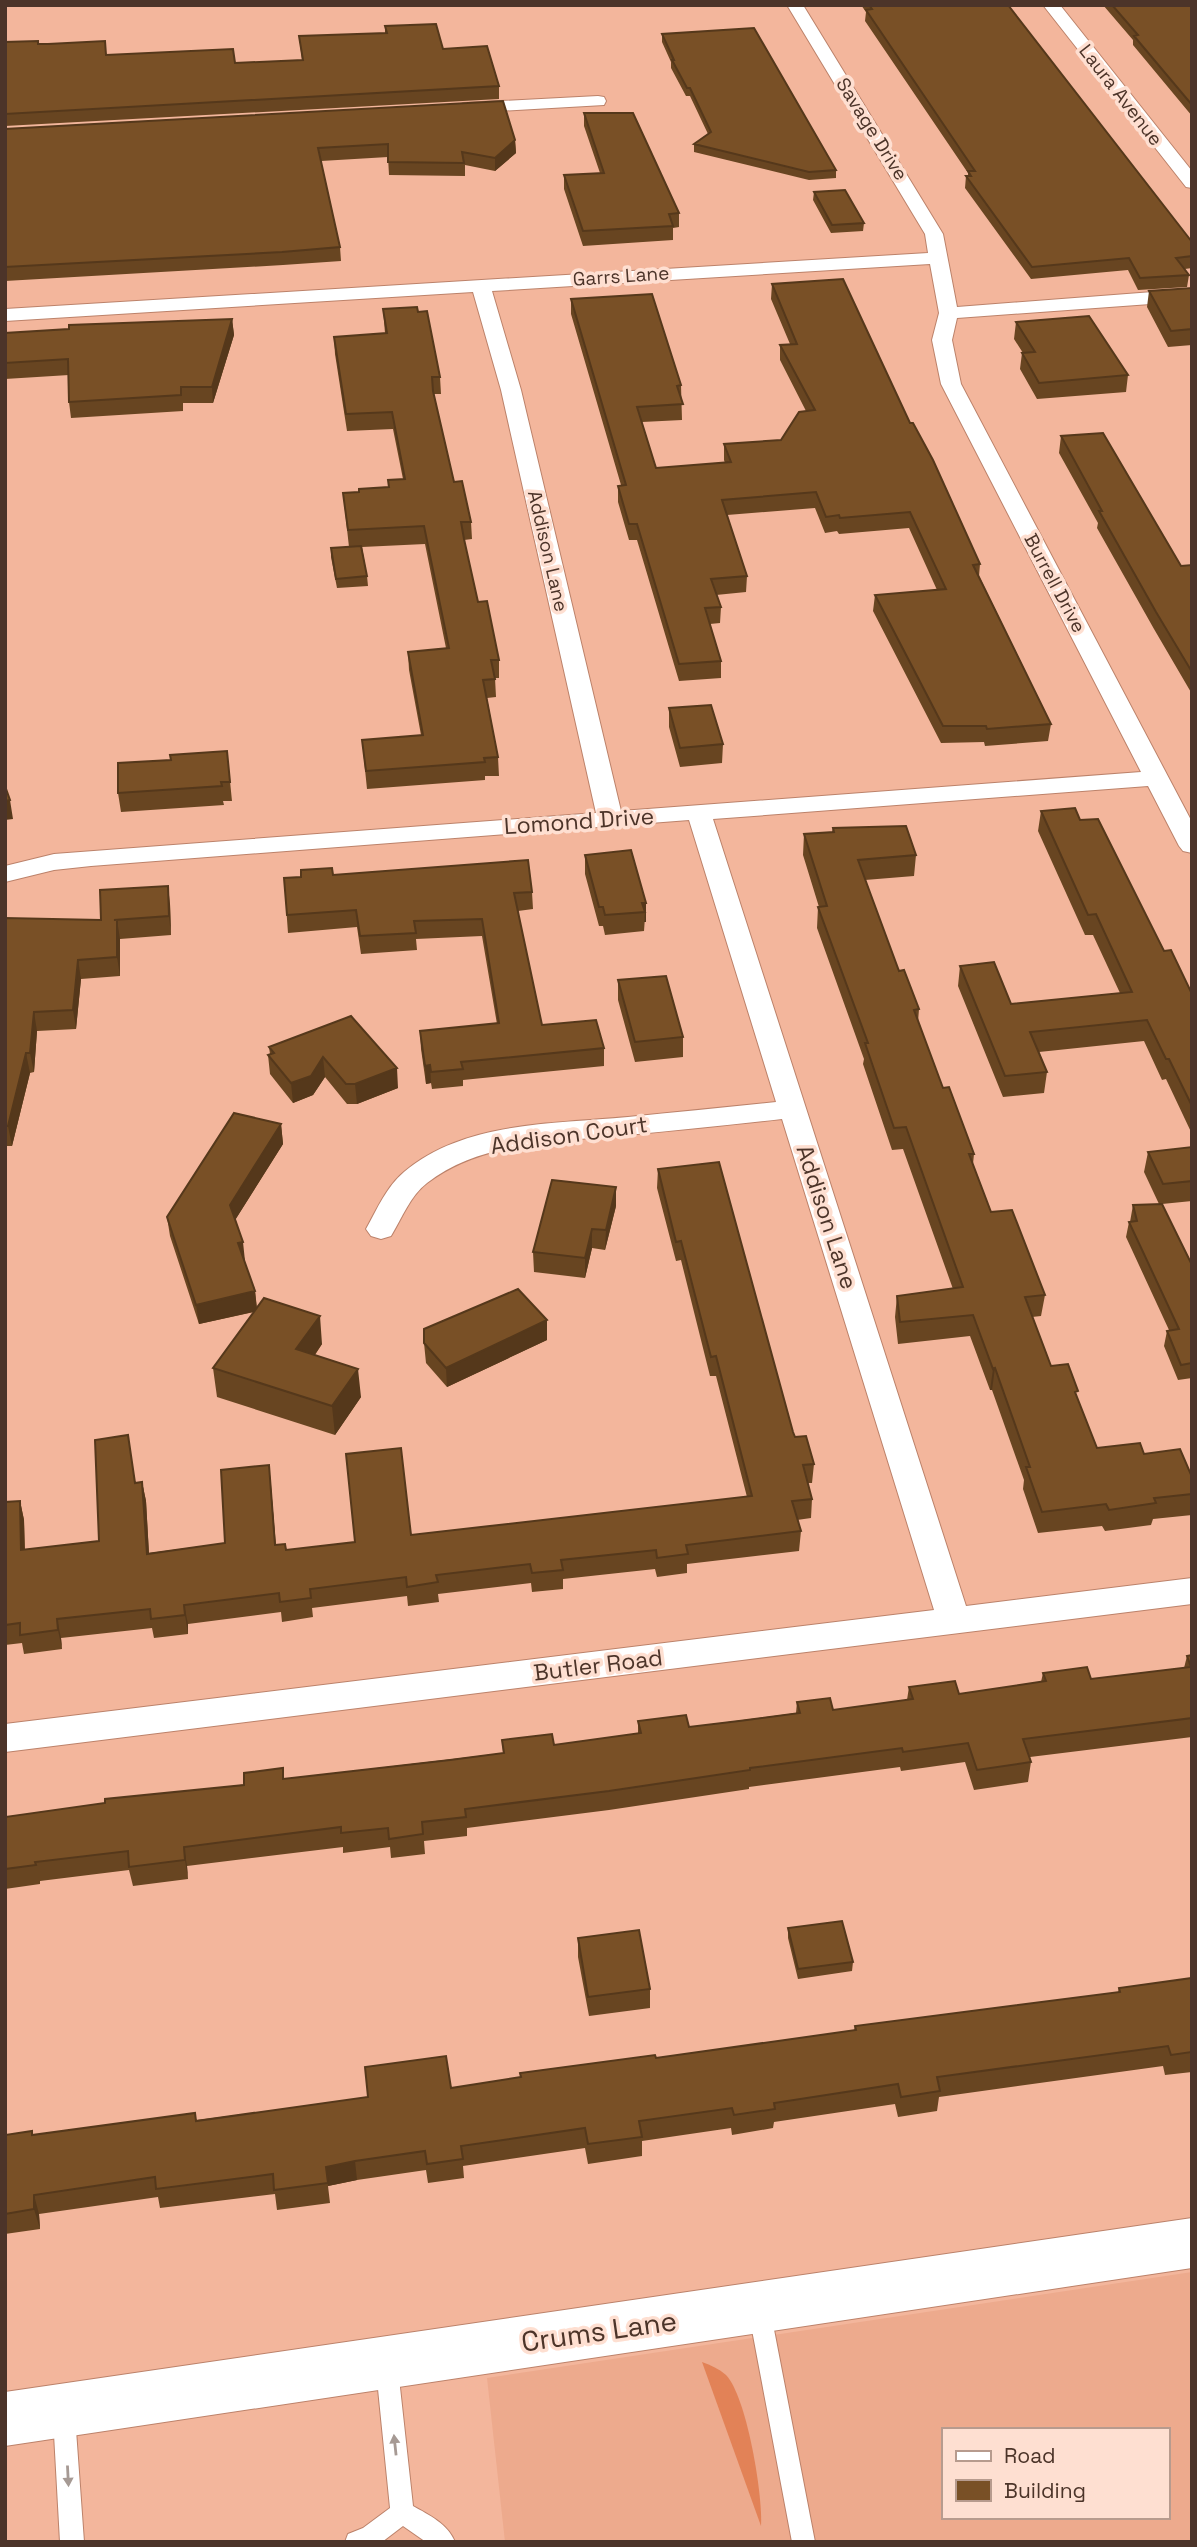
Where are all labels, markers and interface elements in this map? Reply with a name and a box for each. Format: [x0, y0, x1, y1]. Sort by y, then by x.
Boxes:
street label: Laura Avenue [1074, 39, 1168, 151]
street label: Savage Drive [831, 73, 913, 185]
street label: Garrs Lane [572, 260, 670, 292]
street label: Addison Lane [522, 488, 574, 614]
street label: Burrell Drive [1018, 529, 1092, 637]
street label: Lomond Drive [503, 801, 655, 841]
street label: Addison Court [488, 1109, 650, 1161]
street label: Addison Lane [790, 1141, 864, 1293]
street label: Butler Road [532, 1642, 664, 1688]
street label: Crums Lane [519, 2302, 679, 2360]
legend [942, 2428, 1169, 2519]
one-way arrow [389, 2434, 400, 2456]
text: Road [1004, 2442, 1056, 2469]
one-way arrow [63, 2465, 74, 2487]
text: Building [1004, 2477, 1086, 2504]

